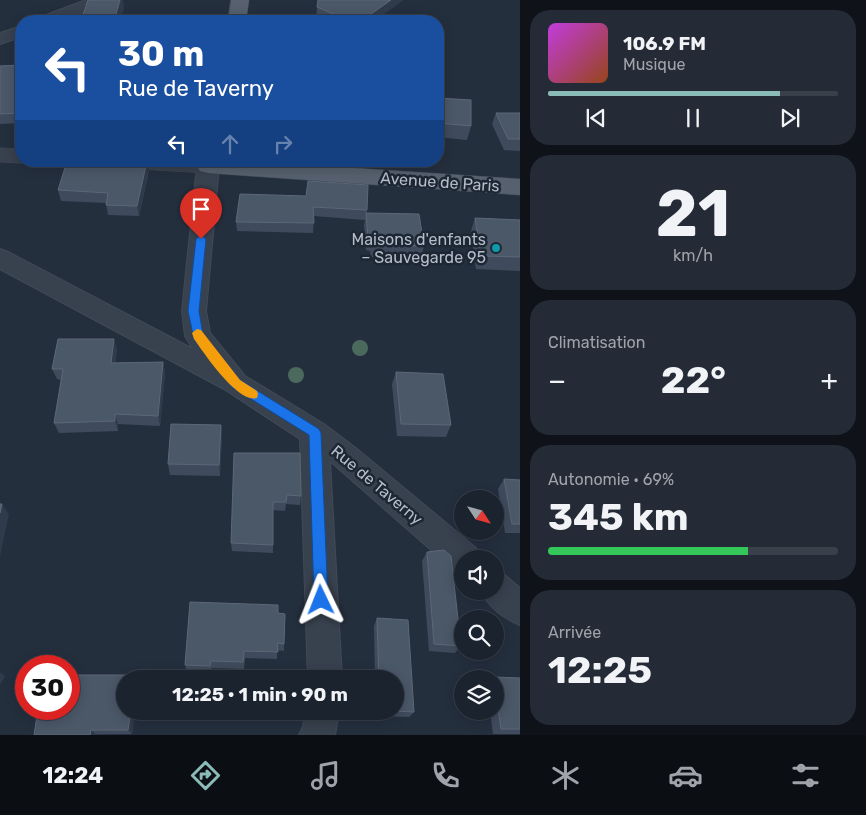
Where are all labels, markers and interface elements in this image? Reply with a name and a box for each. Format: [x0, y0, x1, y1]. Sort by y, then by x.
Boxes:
text: 106.9 FM [623, 32, 706, 55]
text: 30 m [118, 33, 204, 75]
icon: left [35, 35, 100, 100]
text: Musique [623, 55, 686, 74]
text: Rue de Taverny [118, 75, 274, 102]
icon: previous [582, 104, 610, 132]
icon: pause [679, 104, 707, 132]
icon: next [776, 104, 804, 132]
icon: left [163, 130, 191, 158]
icon: ahead [216, 130, 244, 158]
icon: right [269, 130, 297, 158]
street label: Avenue de Paris [380, 168, 500, 196]
text: 21 [656, 175, 730, 252]
pin [180, 188, 222, 239]
icon: arrive [187, 195, 215, 223]
place label: Maisons d'enfants – Sauvegarde 95 [352, 230, 486, 267]
marker: Maisons d'enfants – Sauvegarde 95 [490, 242, 502, 254]
text: km/h [673, 246, 713, 265]
text: Climatisation [548, 333, 645, 352]
text: 22° [661, 357, 726, 403]
text: − [548, 364, 566, 397]
text: + [821, 364, 838, 397]
street label: Rue de Taverny [327, 441, 427, 529]
text: Autonomie · 69% [548, 470, 674, 489]
north arrow [454, 490, 504, 540]
map controls [454, 490, 504, 720]
text: 345 km [548, 494, 689, 540]
button: sound [454, 550, 504, 600]
position arrow [294, 573, 346, 625]
button: search [454, 610, 504, 660]
text: Arrivée [548, 623, 601, 642]
text: 12:25 [548, 647, 652, 693]
speed limit sign: 30 [15, 655, 80, 720]
button: layers [454, 670, 504, 720]
text: 12:25 · 1 min · 90 m [172, 683, 348, 706]
icon: directions [188, 758, 223, 793]
icon: music [308, 758, 343, 793]
icon: phone [428, 758, 463, 793]
icon: climate [548, 758, 583, 793]
icon: car [668, 758, 703, 793]
icon: filters [788, 758, 823, 793]
text: 12:24 [43, 762, 103, 789]

